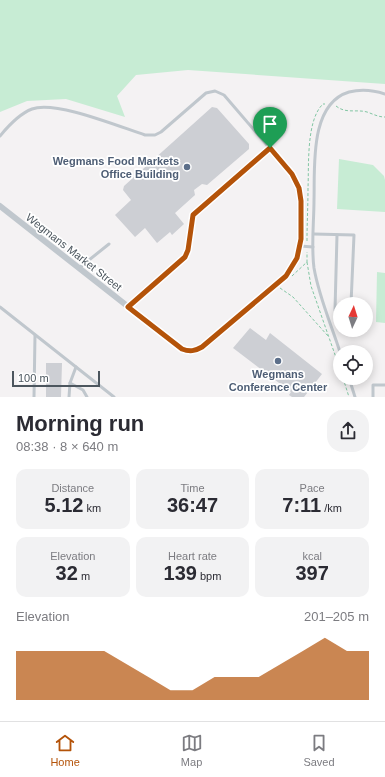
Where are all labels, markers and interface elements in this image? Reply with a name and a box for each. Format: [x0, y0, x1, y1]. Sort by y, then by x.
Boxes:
pin [253, 107, 287, 148]
icon: arrive [259, 113, 281, 135]
place label: Wegmans Food Markets Office Building [53, 155, 179, 180]
marker: Wegmans Food Markets Office Building [182, 162, 192, 172]
street label: Wegmans Market Street [24, 211, 124, 293]
north arrow [333, 297, 373, 337]
map controls [333, 297, 373, 385]
button: locate [333, 345, 373, 385]
marker: Wegmans Conference Center [273, 356, 283, 366]
place label: Wegmans Conference Center [229, 368, 328, 393]
scale bar [12, 369, 100, 388]
text: 100 m [18, 372, 49, 384]
button: share [327, 410, 369, 452]
text: Morning run [16, 411, 144, 436]
text: 08:38 · 8 × 640 m [16, 439, 118, 454]
text: Distance [51, 482, 94, 494]
text: Time [180, 482, 205, 494]
text: Pace [300, 482, 325, 494]
text: 5.12 [44, 494, 83, 516]
text: 36:47 [167, 494, 218, 516]
text: 7:11 [282, 494, 321, 516]
text: km [83, 502, 101, 514]
text: /km [321, 502, 342, 514]
text: Elevation [50, 550, 95, 562]
text: Heart rate [168, 550, 217, 562]
text: kcal [302, 550, 322, 562]
text: 32 [56, 562, 78, 584]
text: 139 [164, 562, 197, 584]
text: 397 [295, 562, 329, 584]
text: m [78, 570, 90, 582]
text: bpm [197, 570, 221, 582]
text: Elevation [16, 609, 69, 624]
text: 201–205 m [304, 609, 369, 624]
tab: Home [50, 732, 80, 768]
tab: Map [181, 732, 203, 768]
tab: Saved [303, 732, 335, 768]

